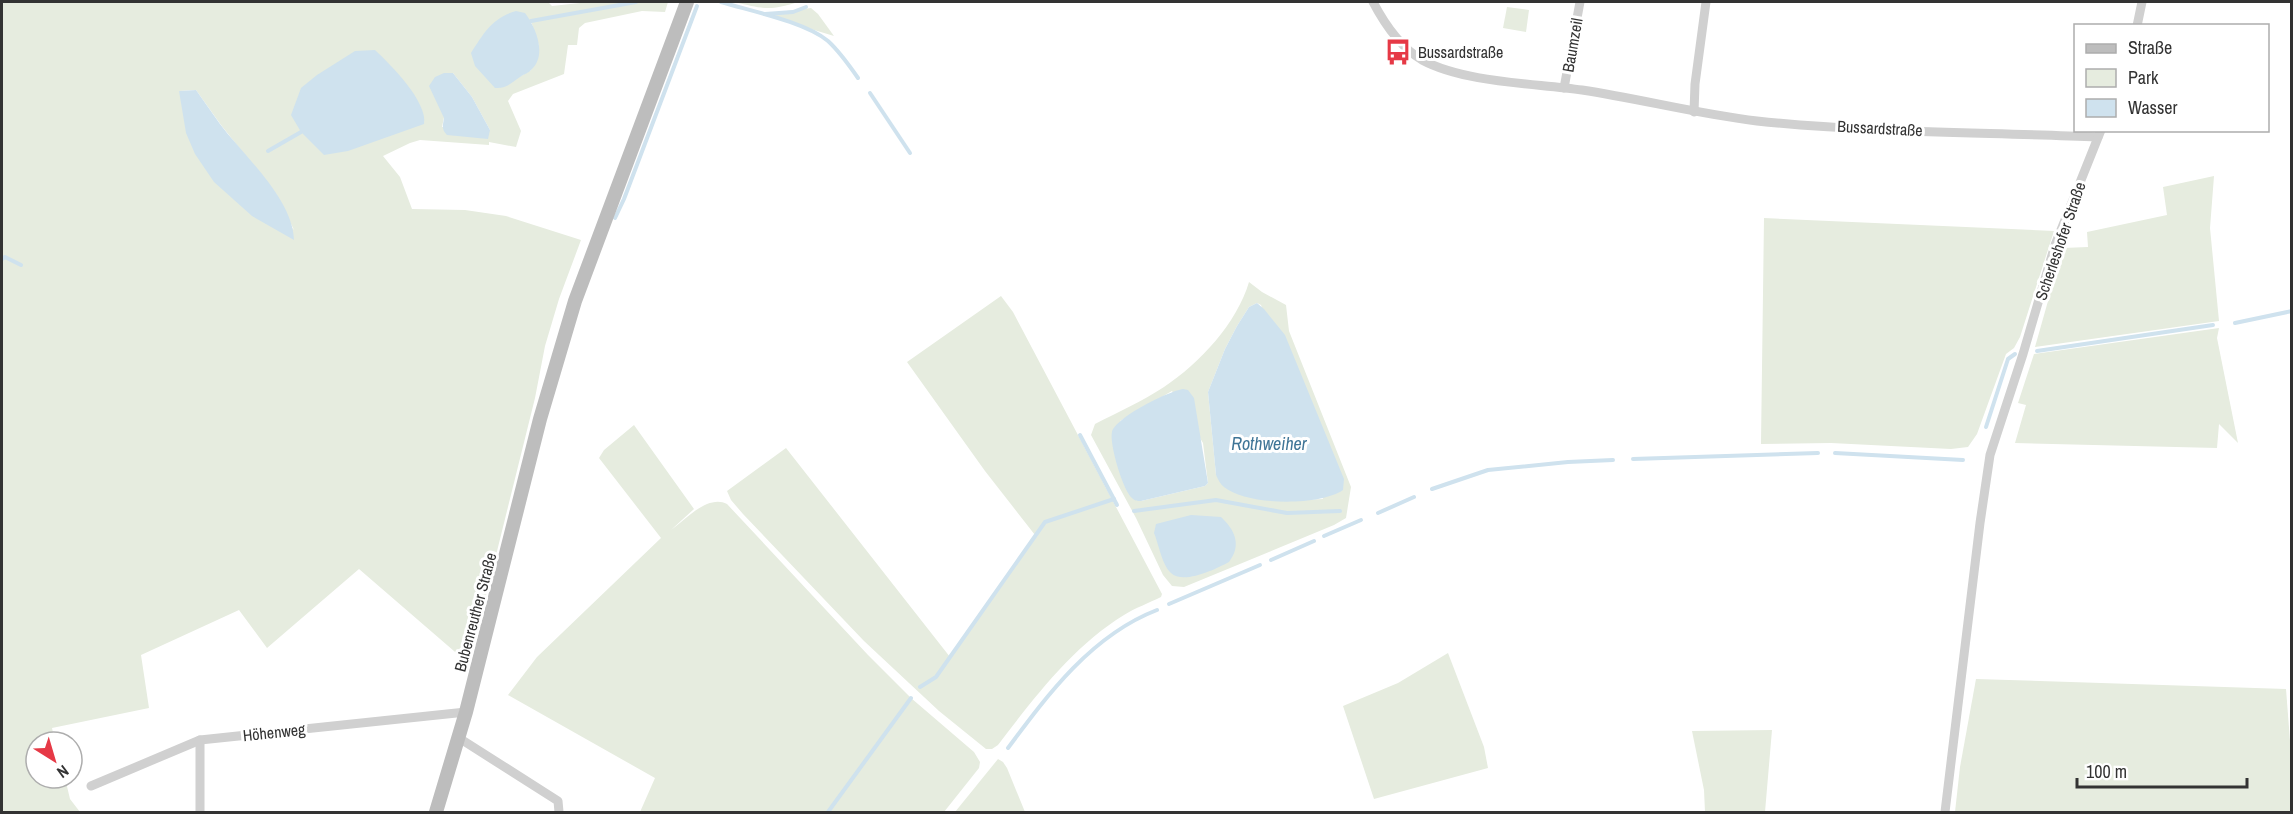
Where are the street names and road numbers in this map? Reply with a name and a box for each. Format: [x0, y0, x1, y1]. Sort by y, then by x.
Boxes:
street label: Baumzeil [1556, 16, 1588, 74]
street label: Bussardstraße [1837, 115, 1923, 141]
street label: Scherleshofer Straße [2029, 179, 2091, 303]
street label: Bubenreuther Straße [449, 550, 501, 674]
street label: Höhenweg [242, 718, 307, 746]

